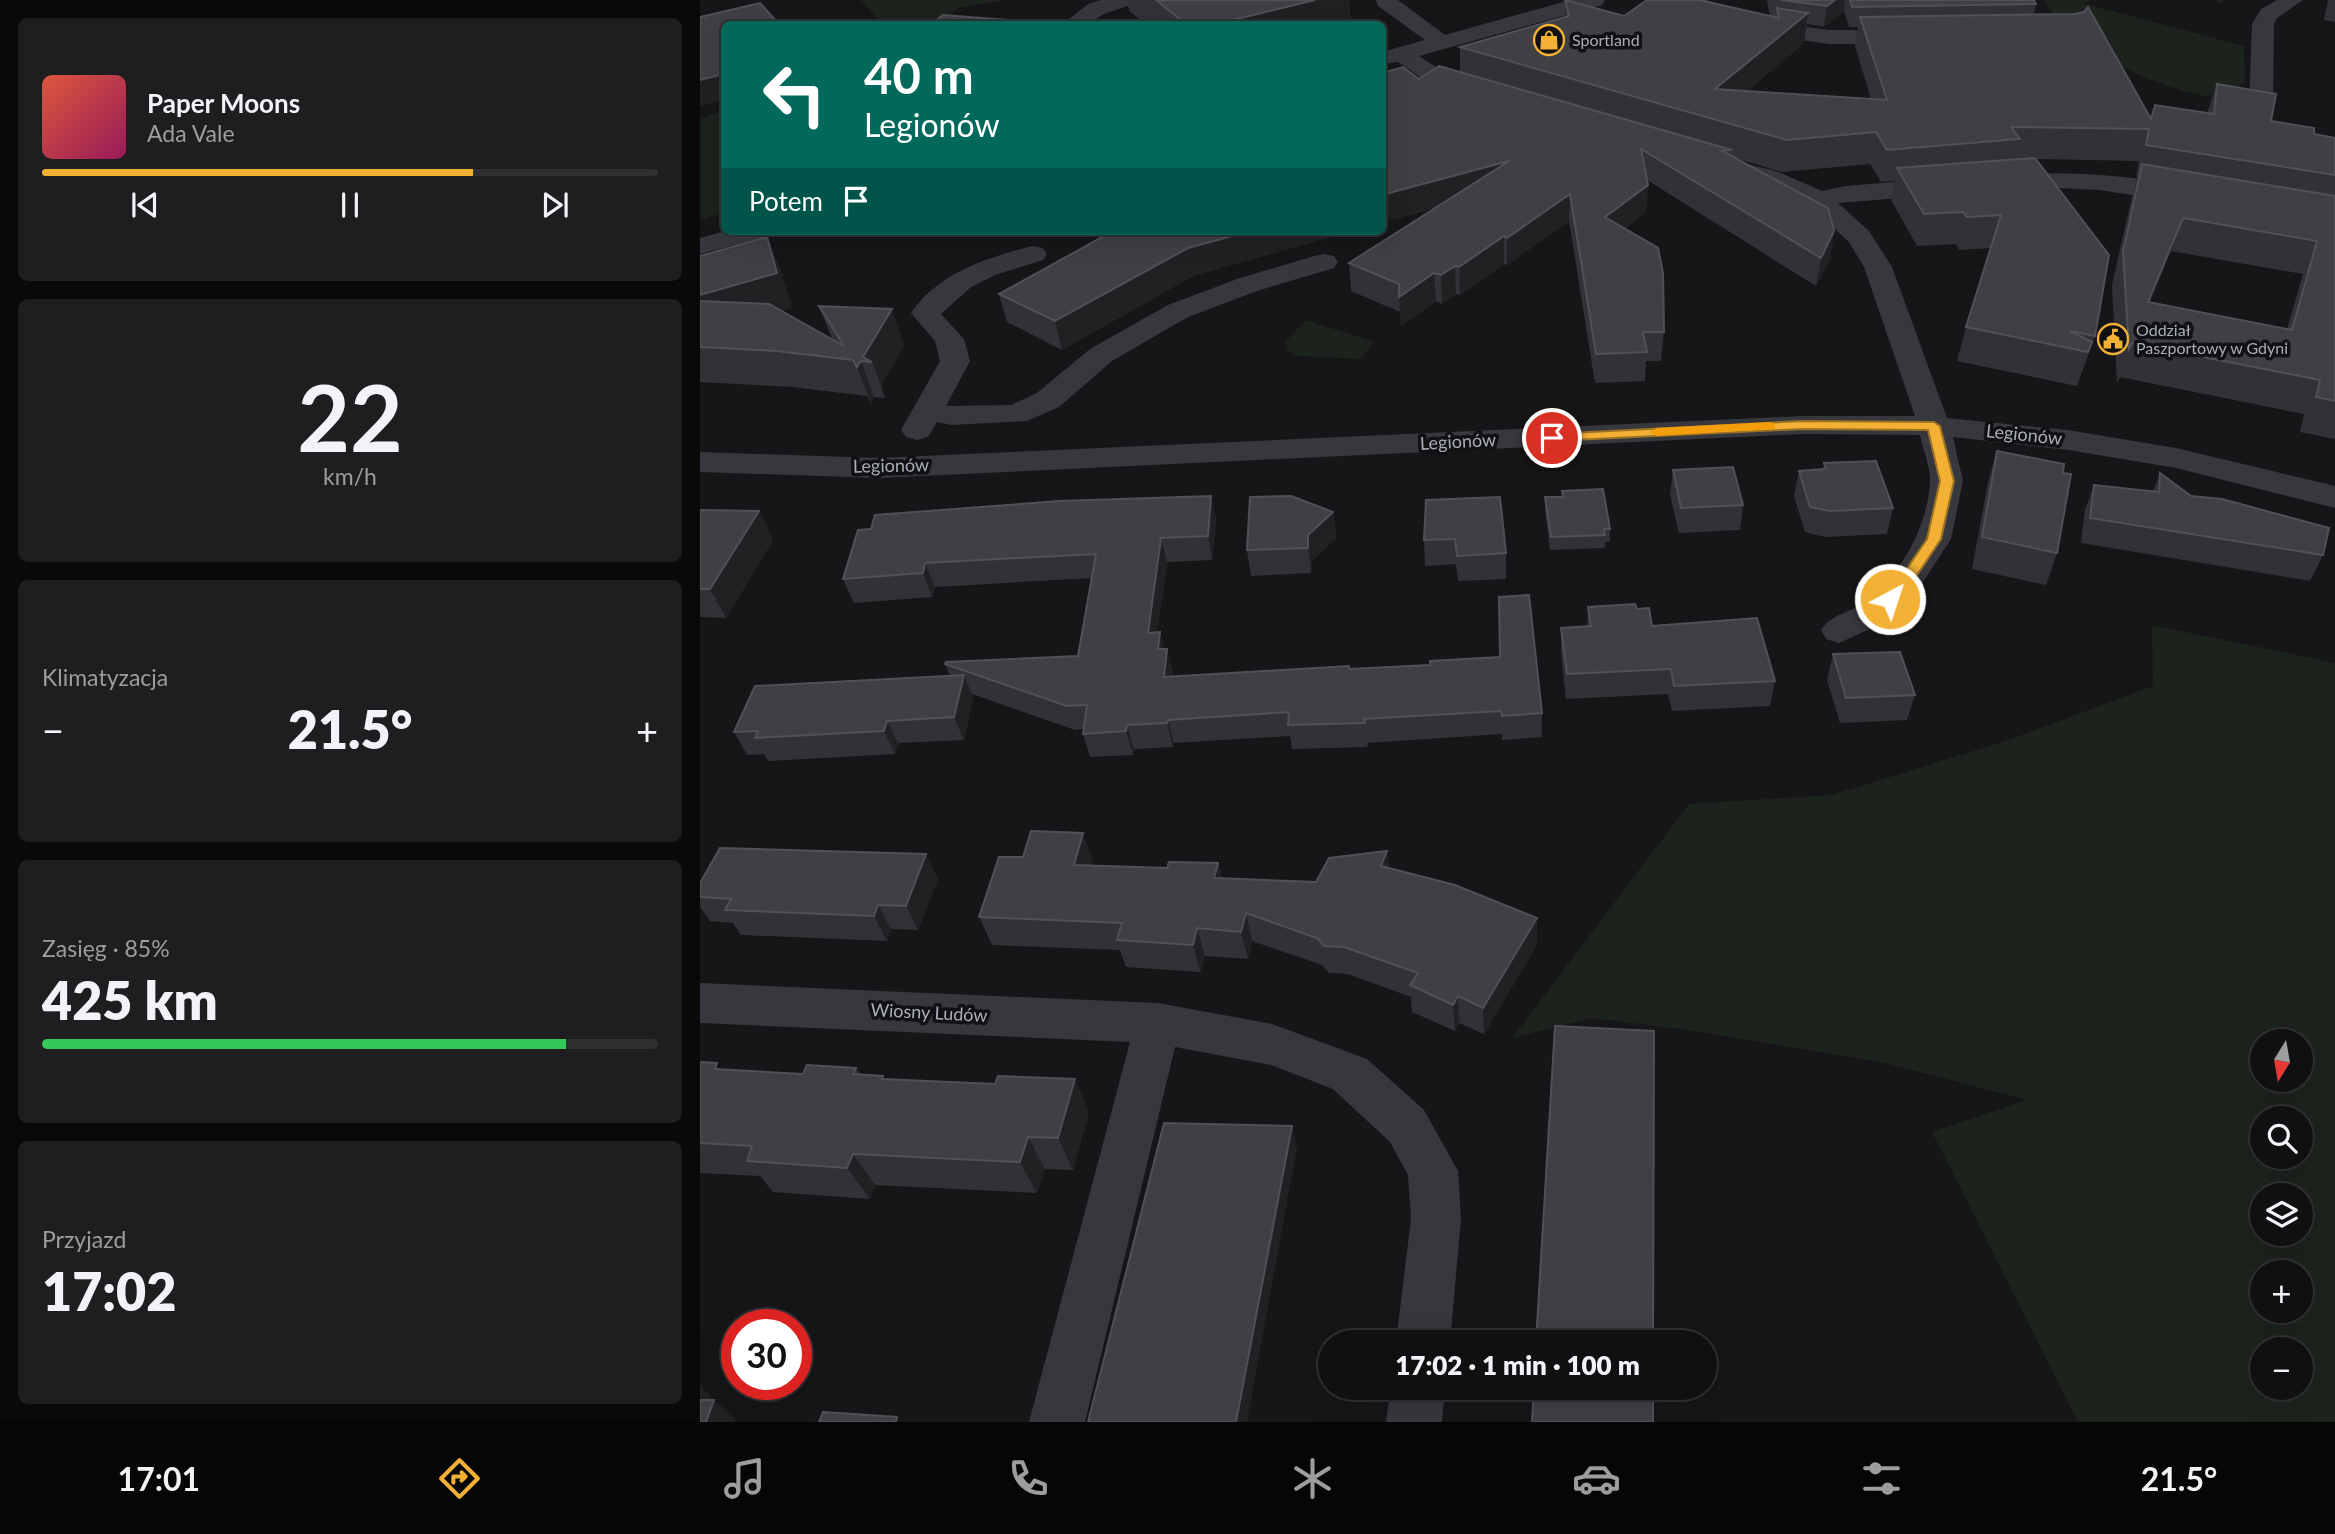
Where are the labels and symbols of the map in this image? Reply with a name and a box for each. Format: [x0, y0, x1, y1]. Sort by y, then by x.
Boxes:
shop icon: Sportland [1532, 23, 1566, 57]
place label: Sportland [1572, 30, 1640, 49]
place label: Oddział Paszportowy w Gdyni [2136, 320, 2288, 357]
public building icon: Oddział Paszportowy w Gdyni [2096, 322, 2130, 356]
pin [1522, 408, 1582, 468]
street label: Legionów [1985, 419, 2063, 449]
street label: Legionów [1419, 428, 1497, 454]
street label: Legionów [853, 453, 929, 477]
position arrow [1853, 562, 1927, 636]
street label: Wiosny Ludów [870, 998, 988, 1026]
north arrow [2250, 1029, 2314, 1092]
speed limit sign: 30 [721, 1309, 812, 1400]

